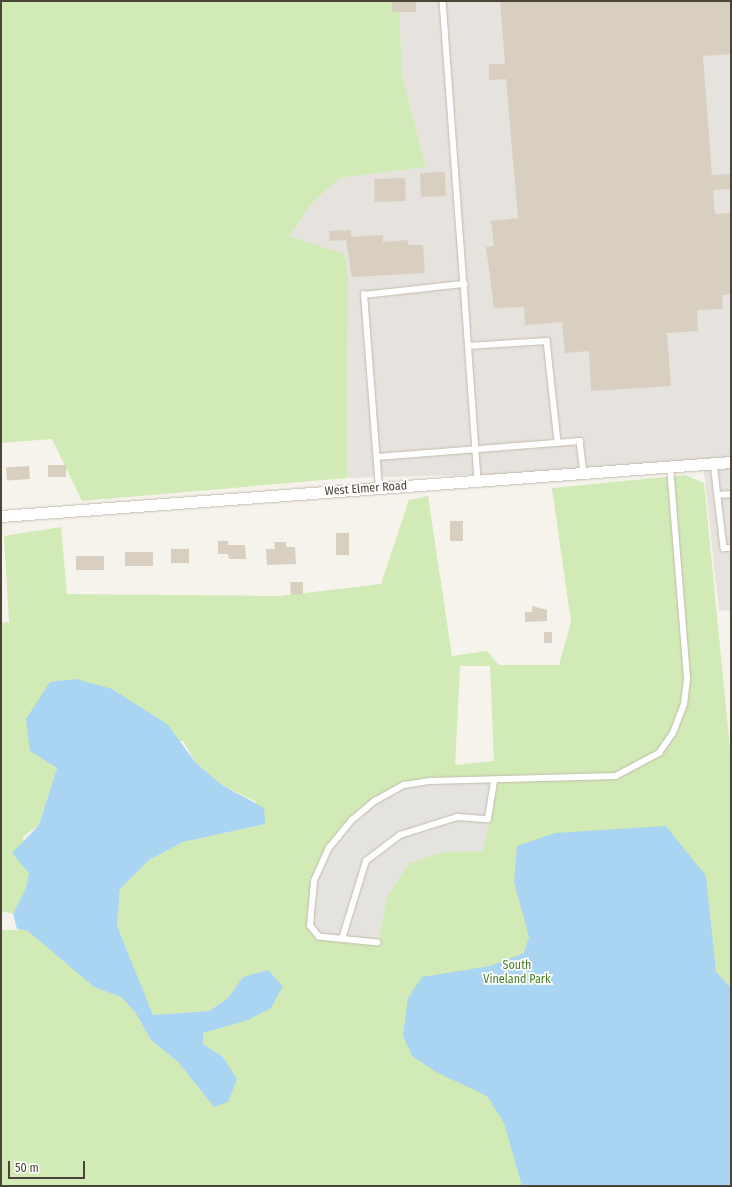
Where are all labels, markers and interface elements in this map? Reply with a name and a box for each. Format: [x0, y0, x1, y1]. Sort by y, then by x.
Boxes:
street label: West Elmer Road [324, 479, 408, 499]
park label: South Vineland Park [483, 959, 551, 987]
scale bar [10, 1153, 87, 1179]
text: 50 m [15, 1161, 39, 1175]

